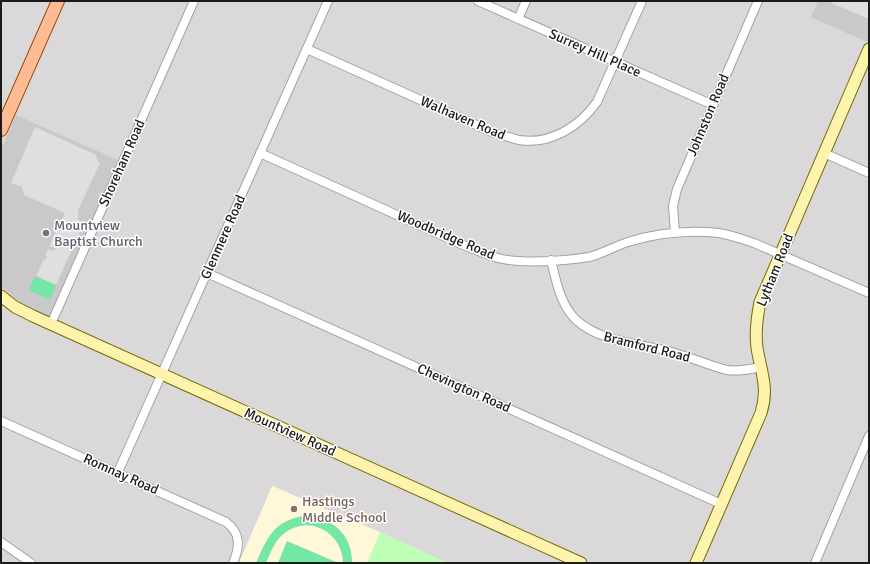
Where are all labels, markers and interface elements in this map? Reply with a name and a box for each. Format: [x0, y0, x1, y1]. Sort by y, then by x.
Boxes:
street label: Surrey Hill Place [546, 25, 644, 81]
street label: Johnston Road [683, 71, 733, 159]
street label: Walhaven Road [418, 92, 508, 144]
street label: Shoreham Road [95, 117, 149, 209]
street label: Glenmere Road [197, 192, 249, 282]
street label: Woodbridge Road [394, 207, 498, 263]
place label: Mountview Baptist Church [54, 217, 143, 250]
marker: Mountview Baptist Church [41, 228, 51, 238]
street label: Lytham Road [753, 231, 797, 309]
street label: Bramford Road [602, 328, 692, 366]
street label: Chevington Road [415, 360, 513, 416]
street label: Mountview Road [241, 404, 339, 460]
street label: Romnay Road [81, 450, 161, 498]
place label: Hastings Middle School [302, 493, 387, 526]
marker: Hastings Middle School [289, 504, 299, 514]

